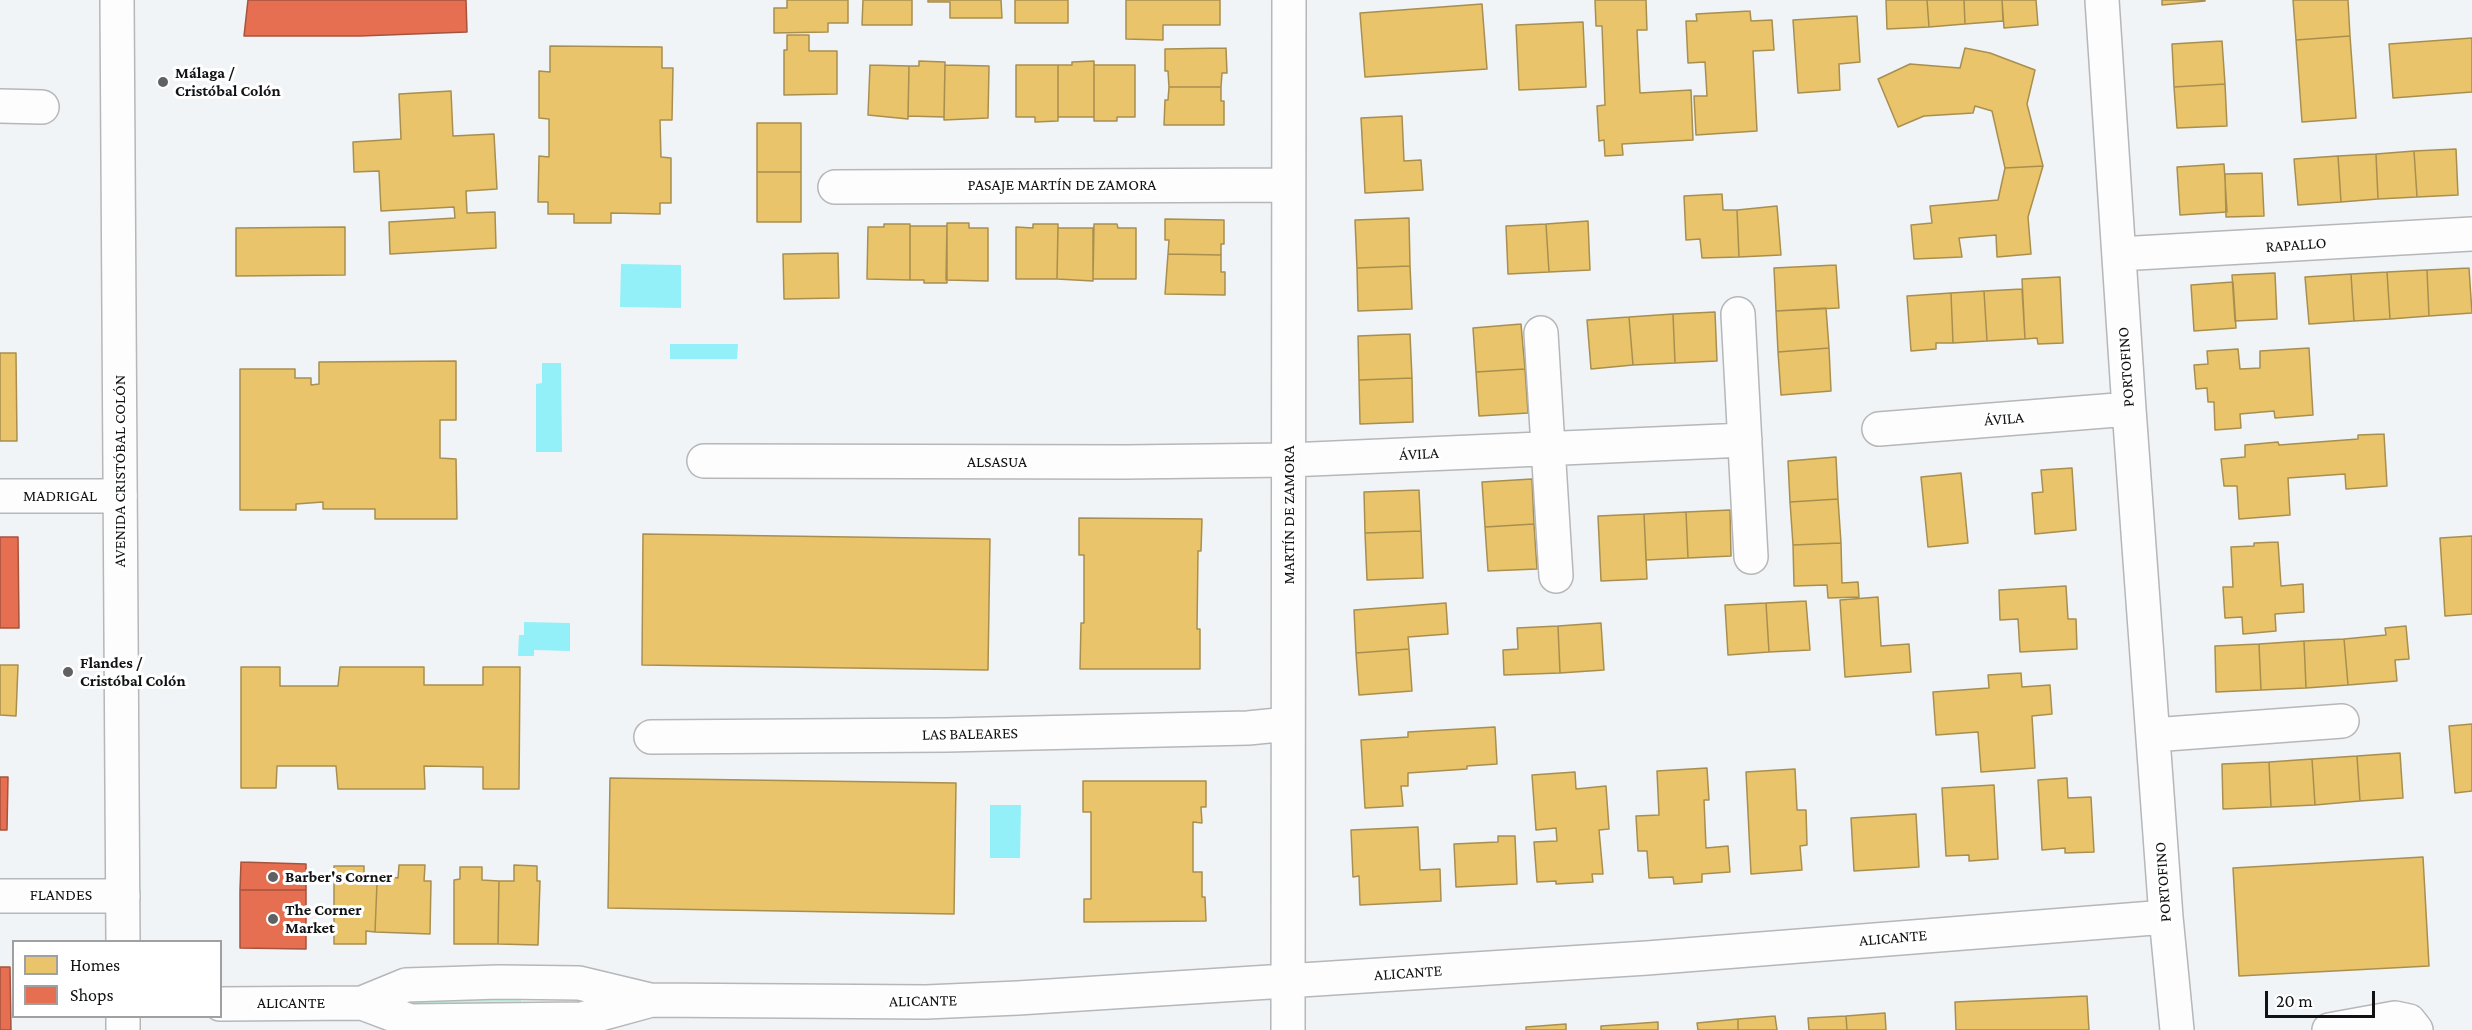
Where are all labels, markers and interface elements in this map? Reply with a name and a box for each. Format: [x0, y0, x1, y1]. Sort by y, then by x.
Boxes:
place label: Málaga / Cristóbal Colón [175, 63, 281, 101]
marker: Málaga / Cristóbal Colón [156, 75, 170, 89]
street label: PASAJE MARTÍN DE ZAMORA [968, 175, 1156, 195]
street label: RAPALLO [2265, 233, 2327, 257]
street label: PORTOFINO [2114, 326, 2138, 408]
street label: AVENIDA CRISTÓBAL COLÓN [110, 375, 130, 567]
street label: ÁVILA [1983, 408, 2025, 430]
street label: ÁVILA [1399, 443, 1439, 465]
street label: MARTÍN DE ZAMORA [1279, 445, 1299, 585]
street label: ALSASUA [967, 452, 1027, 472]
street label: MADRIGAL [23, 486, 97, 506]
place label: Flandes / Cristóbal Colón [80, 653, 186, 691]
marker: Flandes / Cristóbal Colón [61, 665, 75, 679]
street label: LAS BALEARES [922, 724, 1018, 744]
street label: PORTOFINO [2151, 841, 2175, 923]
place label: Barber's Corner [285, 867, 393, 887]
marker: Barber's Corner [266, 870, 280, 884]
street label: FLANDES [30, 885, 92, 905]
place label: The Corner Market [285, 900, 362, 938]
marker: The Corner Market [266, 912, 280, 926]
street label: ALICANTE [1858, 925, 1928, 951]
legend [12, 940, 222, 1018]
text: Homes [70, 955, 120, 975]
street label: ALICANTE [1373, 961, 1443, 985]
scale bar [2268, 979, 2378, 1017]
text: Shops [70, 985, 114, 1005]
street label: ALICANTE [889, 991, 957, 1011]
text: 20 m [2276, 991, 2313, 1011]
street label: ALICANTE [257, 993, 325, 1013]

